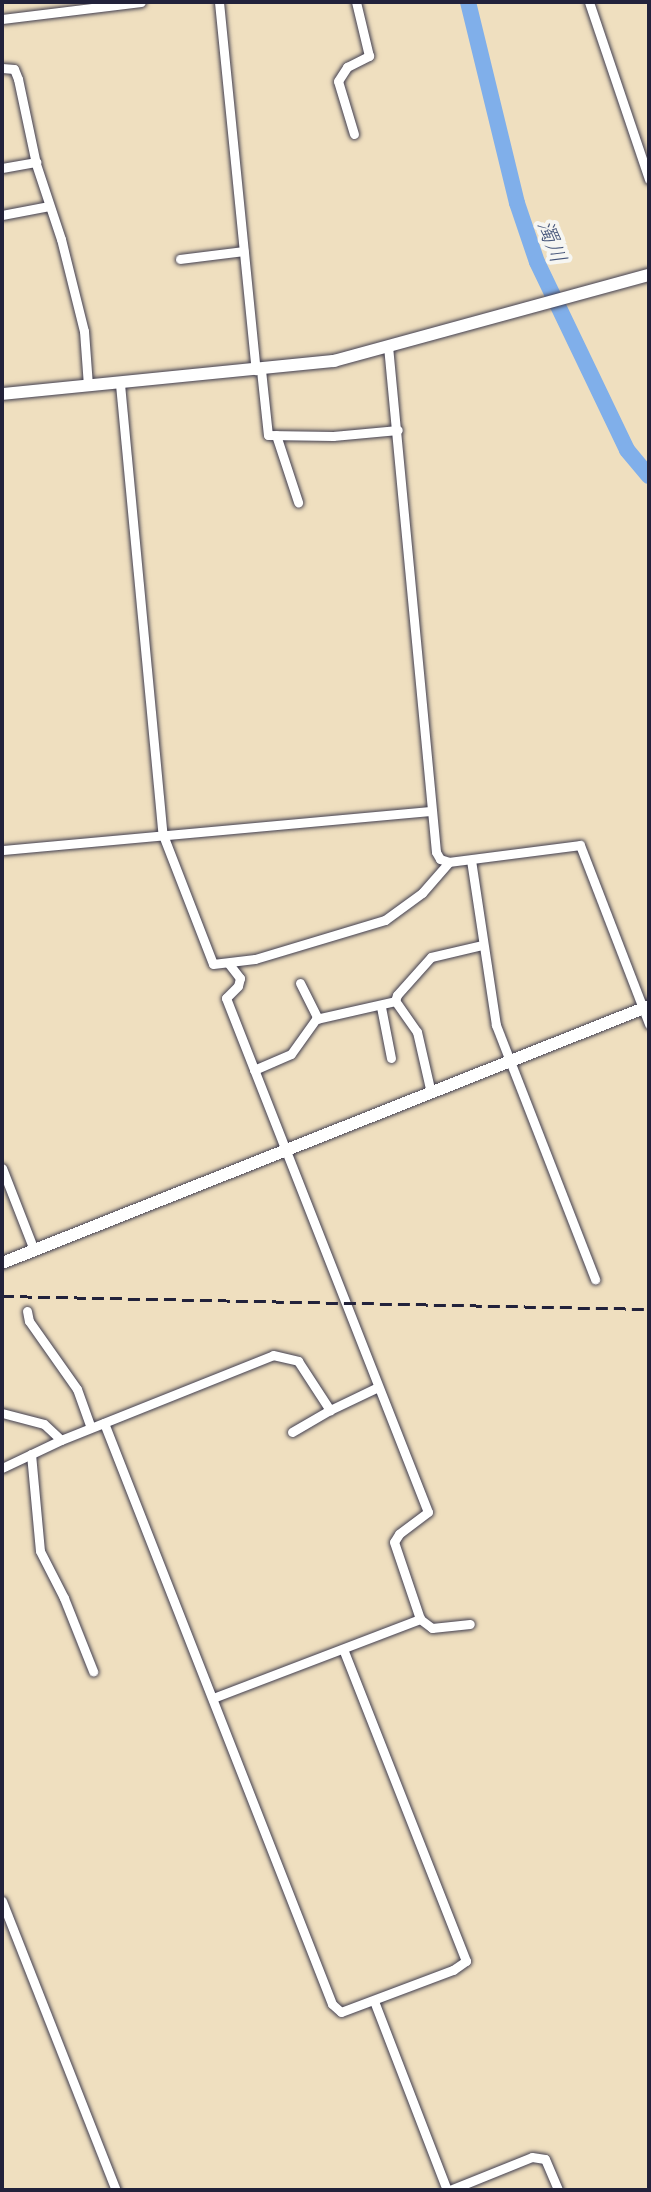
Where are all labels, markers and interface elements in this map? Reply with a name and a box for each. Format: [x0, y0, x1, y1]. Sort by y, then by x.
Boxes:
water label: 濁川 [534, 216, 574, 266]

